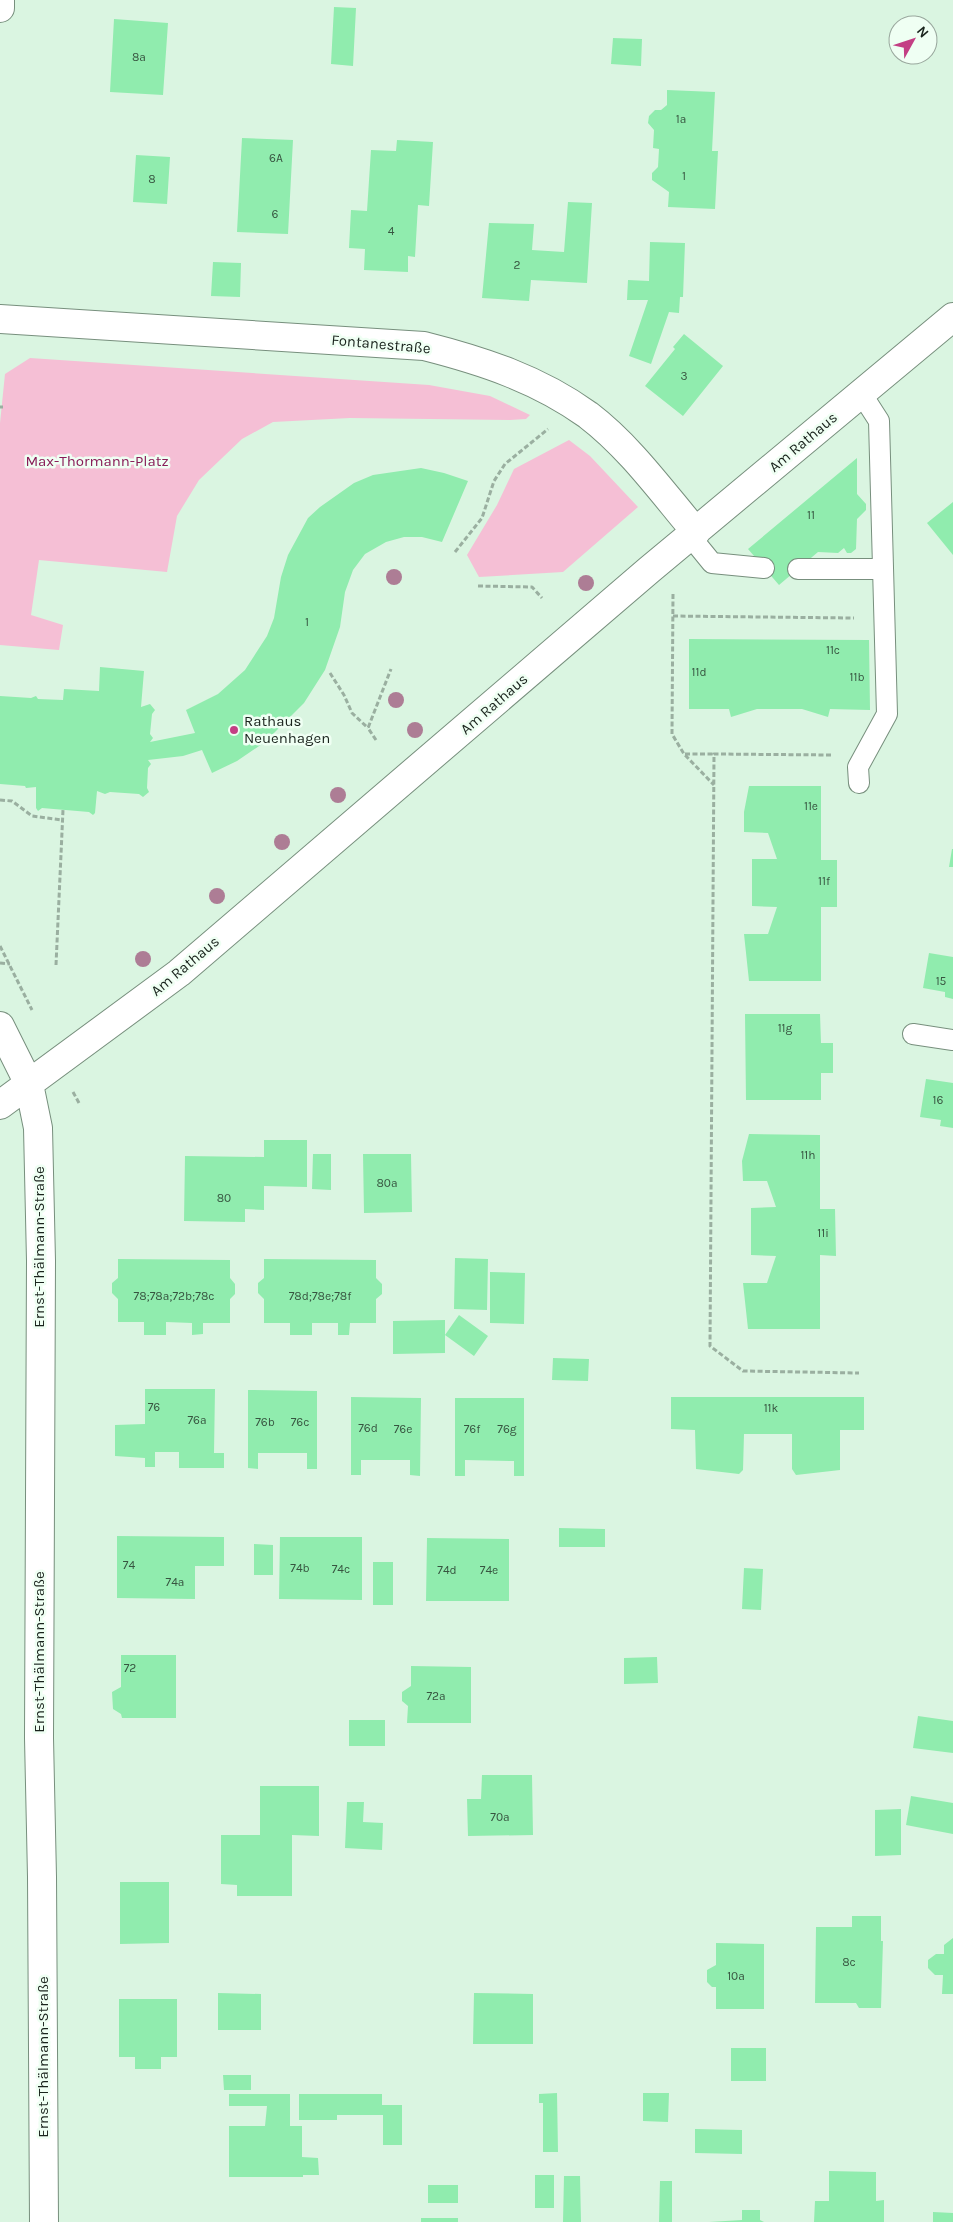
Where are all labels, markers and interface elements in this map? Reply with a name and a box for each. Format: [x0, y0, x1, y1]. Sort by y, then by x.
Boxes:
north arrow [888, 15, 938, 65]
text: N [913, 23, 932, 41]
house number: 8a [132, 50, 146, 64]
house number: 1a [676, 112, 686, 126]
house number: 6A [269, 151, 283, 165]
house number: 1 [682, 169, 686, 183]
house number: 8 [148, 172, 156, 186]
house number: 6 [272, 207, 279, 221]
house number: 4 [388, 224, 395, 238]
house number: 2 [514, 258, 521, 272]
street label: Fontanestraße [331, 331, 431, 357]
house number: 3 [680, 369, 688, 383]
street label: Am Rathaus [765, 408, 841, 476]
park label: Max-Thormann-Platz [25, 452, 169, 470]
house number: 11 [807, 508, 815, 522]
house number: 1 [305, 615, 309, 629]
house number: 11c [826, 643, 840, 657]
house number: 11d [691, 665, 707, 679]
street label: Am Rathaus [457, 670, 531, 738]
house number: 11b [849, 670, 865, 684]
place label: Rathaus Neuenhagen [244, 712, 330, 747]
marker: Rathaus Neuenhagen [228, 724, 240, 736]
house number: 11e [804, 799, 818, 813]
house number: 11f [818, 874, 831, 888]
street label: Am Rathaus [147, 932, 223, 1000]
house number: 15 [936, 974, 947, 988]
house number: 11g [778, 1021, 793, 1035]
house number: 16 [933, 1093, 944, 1107]
house number: 11h [800, 1148, 816, 1162]
street label: Ernst-Thälmann-Straße [30, 1166, 48, 1328]
house number: 80a [376, 1176, 398, 1190]
house number: 80 [217, 1191, 231, 1205]
house number: 11i [817, 1226, 829, 1240]
house number: 78;78a;72b;78c [134, 1289, 214, 1303]
house number: 78d;78e;78f [289, 1289, 352, 1303]
house number: 76 [148, 1400, 160, 1414]
house number: 11k [764, 1401, 779, 1415]
house number: 76a [187, 1413, 207, 1427]
house number: 76b [255, 1415, 275, 1429]
house number: 76c [291, 1415, 309, 1429]
house number: 76d [358, 1421, 378, 1435]
house number: 76e [394, 1422, 412, 1436]
house number: 76f [464, 1422, 481, 1436]
house number: 76g [497, 1422, 517, 1436]
house number: 74 [123, 1558, 135, 1572]
house number: 74b [290, 1561, 310, 1575]
house number: 74c [332, 1562, 350, 1576]
house number: 74d [437, 1563, 457, 1577]
house number: 74e [480, 1563, 498, 1577]
street label: Ernst-Thälmann-Straße [30, 1571, 48, 1733]
house number: 74a [166, 1575, 184, 1589]
house number: 72 [124, 1661, 136, 1675]
house number: 72a [426, 1689, 446, 1703]
house number: 70a [490, 1810, 510, 1824]
house number: 8c [842, 1955, 856, 1969]
house number: 10a [727, 1969, 745, 1983]
street label: Ernst-Thälmann-Straße [34, 1976, 52, 2138]

